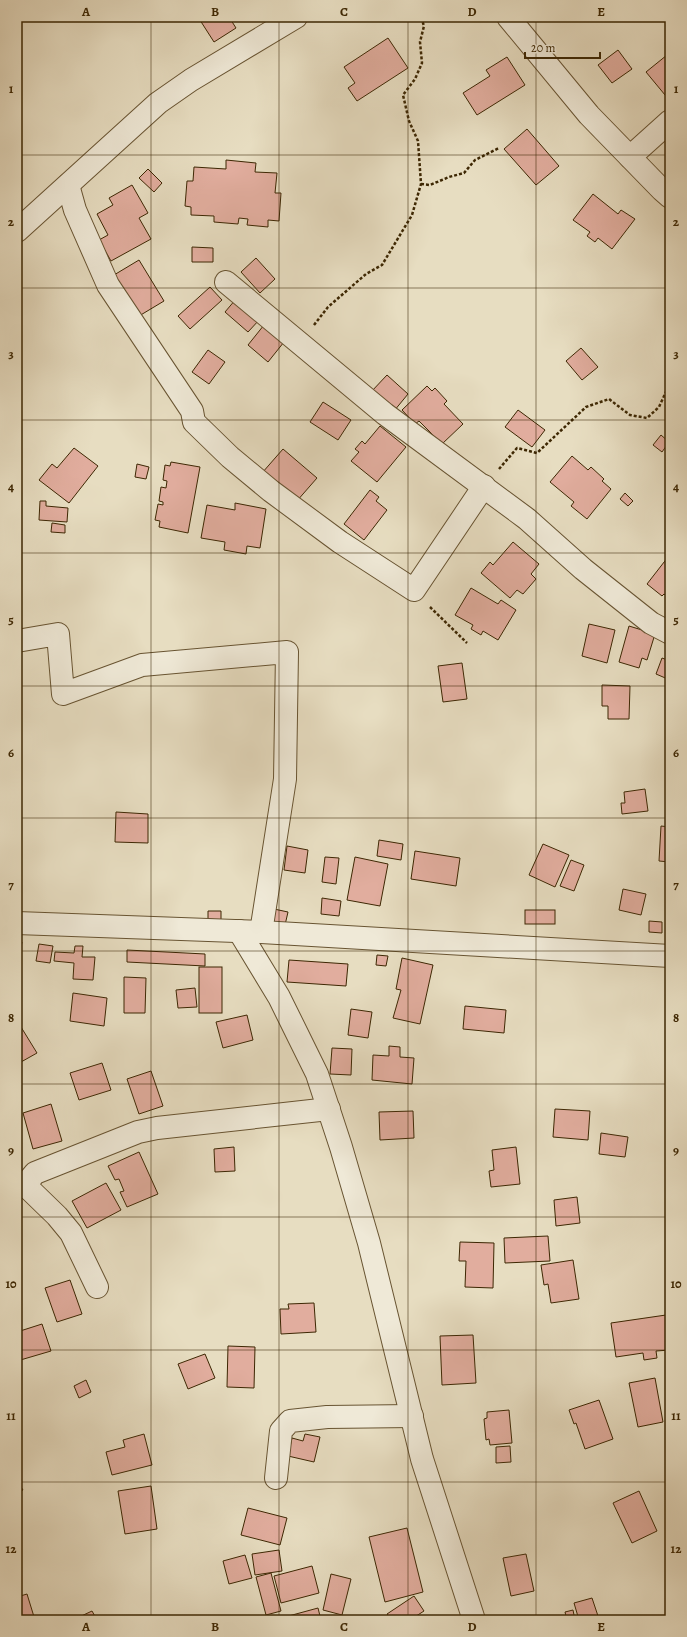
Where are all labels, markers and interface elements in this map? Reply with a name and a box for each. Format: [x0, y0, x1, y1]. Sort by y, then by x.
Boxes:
text: A [81, 3, 91, 20]
text: B [211, 3, 219, 20]
text: C [340, 3, 348, 20]
text: D [467, 3, 477, 20]
text: E [597, 3, 605, 20]
scale bar [525, 34, 600, 60]
text: 20 m [531, 40, 555, 56]
text: 1 [9, 80, 14, 97]
text: 1 [674, 80, 679, 97]
text: 2 [8, 213, 15, 230]
text: 2 [673, 213, 680, 230]
text: 3 [8, 345, 14, 362]
text: 3 [673, 345, 679, 362]
text: 4 [8, 478, 14, 495]
text: 4 [673, 478, 679, 495]
text: 5 [8, 611, 14, 628]
text: 5 [673, 611, 679, 628]
text: 6 [8, 744, 14, 761]
text: 6 [673, 744, 679, 761]
text: 7 [8, 876, 14, 893]
text: 7 [673, 876, 679, 893]
text: 8 [8, 1009, 14, 1026]
text: 8 [673, 1009, 679, 1026]
text: 9 [8, 1142, 14, 1159]
text: 9 [673, 1142, 679, 1159]
text: 10 [5, 1275, 17, 1292]
text: 10 [670, 1275, 682, 1292]
text: 11 [6, 1407, 16, 1424]
text: 11 [671, 1407, 681, 1424]
text: 12 [6, 1540, 17, 1557]
text: 12 [671, 1540, 682, 1557]
text: A [81, 1618, 91, 1635]
text: B [211, 1618, 219, 1635]
text: C [340, 1618, 348, 1635]
text: D [467, 1618, 477, 1635]
text: E [597, 1618, 605, 1635]

